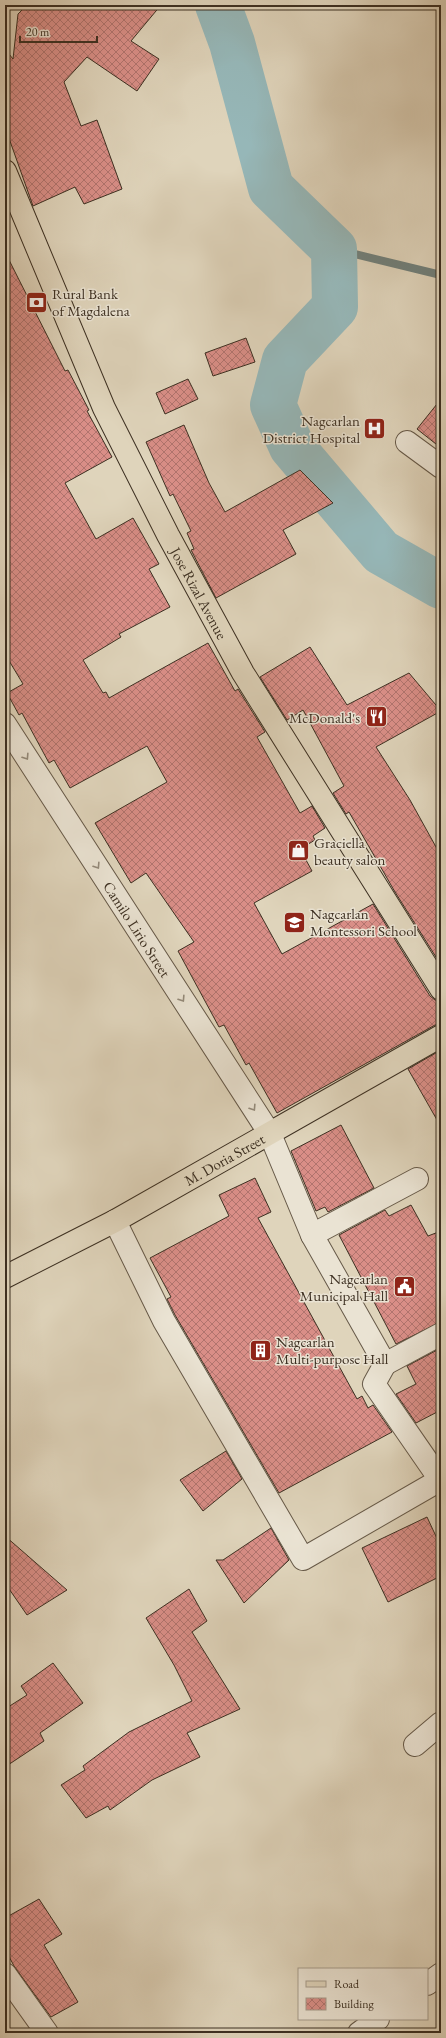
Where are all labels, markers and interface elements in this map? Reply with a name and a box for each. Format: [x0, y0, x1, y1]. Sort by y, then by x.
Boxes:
scale bar [20, 18, 97, 44]
text: 20 m [26, 24, 50, 40]
place label: Rural Bank of Magdalena [52, 284, 130, 320]
bank icon: Rural Bank of Magdalena [24, 289, 50, 315]
place label: Nagcarlan District Hospital [263, 411, 360, 447]
hospital icon: Nagcarlan District Hospital [362, 416, 388, 442]
street label: Jose Rizal Avenue [166, 542, 232, 642]
restaurant icon: McDonald's [363, 704, 389, 730]
place label: McDonald's [289, 708, 360, 727]
one-way arrow [21, 753, 29, 760]
place label: Graciella beauty salon [314, 833, 386, 869]
shop icon: Graciella beauty salon [286, 838, 312, 864]
one-way arrow [92, 862, 99, 869]
street label: Camilo Lirio Street [99, 877, 176, 981]
place label: Nagcarlan Montessori School [310, 904, 417, 940]
school or university icon: Nagcarlan Montessori School [282, 909, 308, 935]
one-way arrow [178, 994, 185, 1001]
one-way arrow [248, 1104, 256, 1111]
street label: M. Doria Street [181, 1129, 268, 1189]
place label: Nagcarlan Municipal Hall [300, 1269, 388, 1305]
public building icon: Nagcarlan Municipal Hall [391, 1274, 417, 1300]
place label: Nagcarlan Multi-purpose Hall [276, 1332, 389, 1368]
building icon: Nagcarlan Multi-purpose Hall [247, 1337, 273, 1363]
legend [298, 1968, 428, 2020]
text: Road [334, 1976, 360, 1992]
text: Building [334, 1996, 375, 2012]

